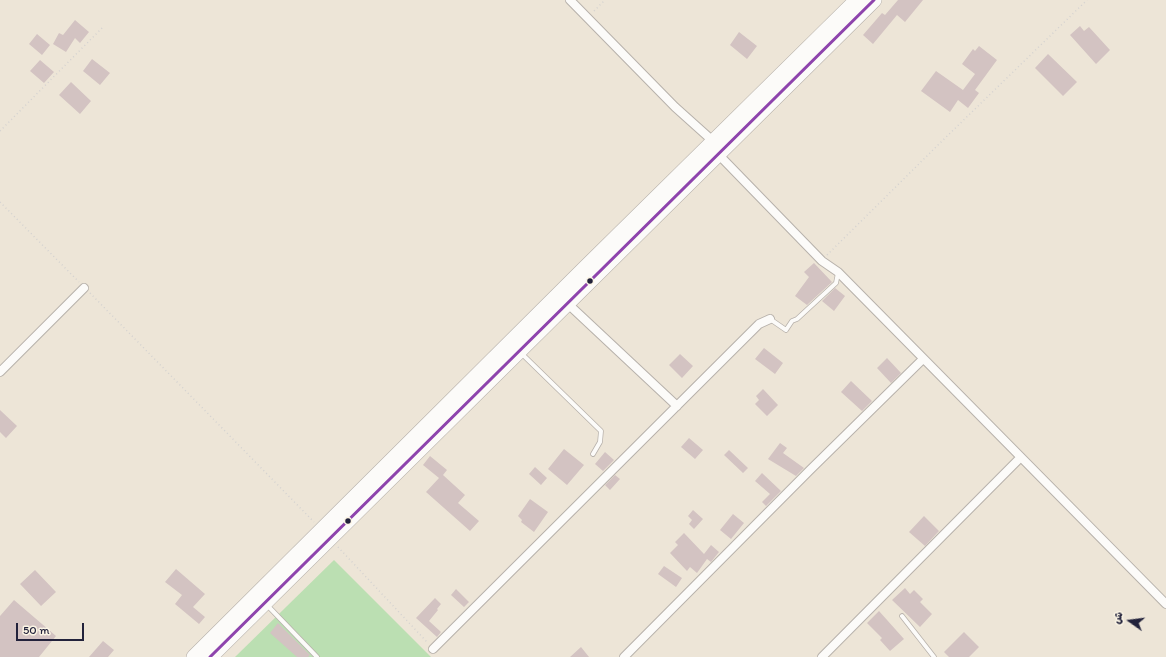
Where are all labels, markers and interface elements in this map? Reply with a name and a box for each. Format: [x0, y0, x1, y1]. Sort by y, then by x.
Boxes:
unlabelled marker [585, 276, 595, 286]
unlabelled marker [343, 516, 353, 526]
north arrow [1110, 601, 1150, 641]
text: ش [1110, 611, 1126, 625]
scale bar [18, 615, 86, 641]
text: 50 m [23, 623, 49, 637]

